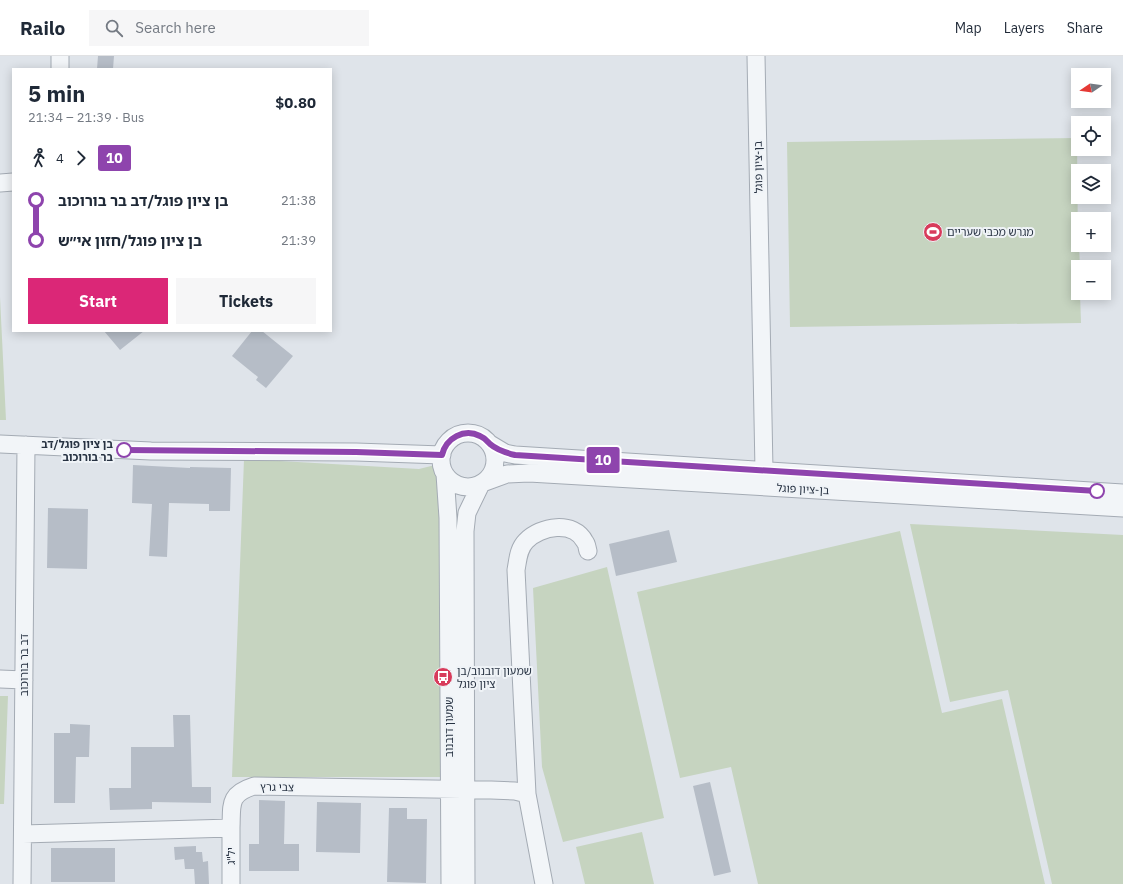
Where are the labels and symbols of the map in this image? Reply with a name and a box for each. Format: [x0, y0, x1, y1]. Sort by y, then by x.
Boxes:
north arrow [1071, 68, 1111, 108]
street label: בן-ציון פוגל [751, 141, 765, 193]
sports icon: מגרש מכבי שעריים [922, 221, 944, 243]
place label: מגרש מכבי שעריים [947, 225, 1034, 239]
place label: בן ציון פוגל/דב בר בורוכוב [41, 437, 113, 464]
marker: בן ציון פוגל/דב בר בורוכוב [116, 442, 132, 458]
line badge: 10 [585, 447, 621, 473]
street label: בן-ציון פוגל [776, 481, 830, 497]
unlabelled marker [1089, 483, 1105, 499]
street label: דב בר בורוכוב [17, 634, 31, 696]
place label: שמעון דובנוב/בן ציון פוגל [457, 664, 532, 691]
bus stop icon: שמעון דובנוב/בן ציון פוגל [432, 666, 454, 688]
street label: שמעון דובנוב [442, 697, 456, 757]
street label: צבי גרץ [260, 780, 294, 794]
street label: יל"ג [224, 847, 238, 865]

